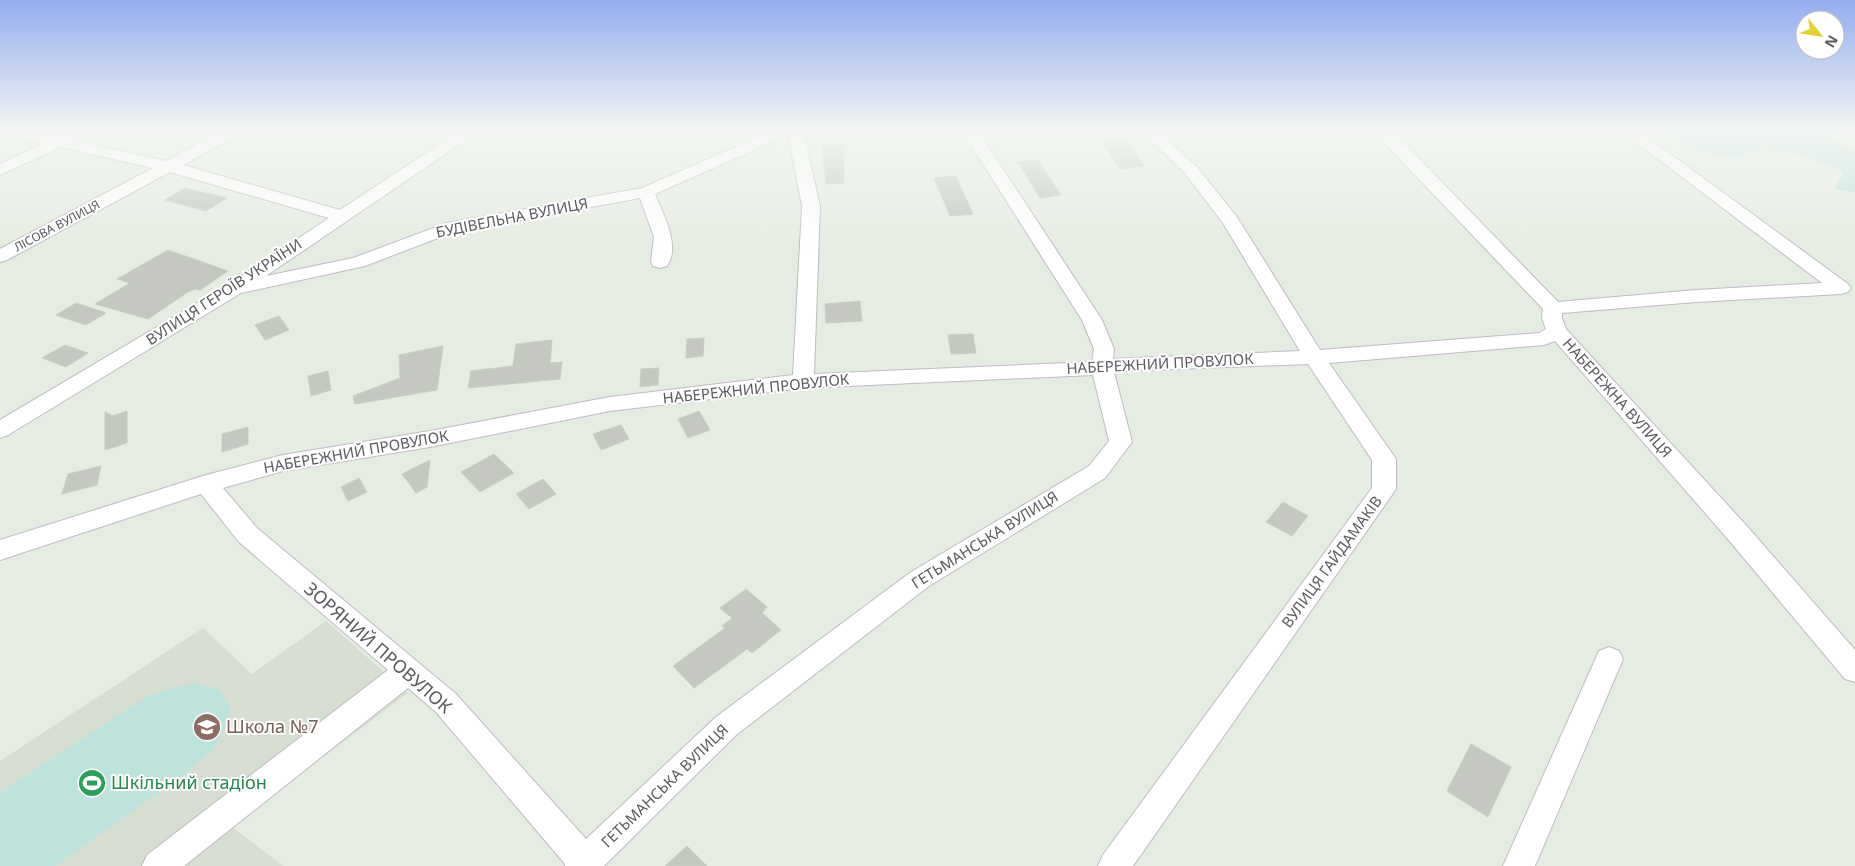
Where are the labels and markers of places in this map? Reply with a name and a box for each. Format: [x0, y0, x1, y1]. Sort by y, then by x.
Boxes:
school or university icon: Школа №7 [192, 712, 222, 742]
place label: Школа №7 [226, 714, 318, 738]
sports icon: Шкільний стадіон [77, 768, 107, 798]
place label: Шкільний стадіон [111, 770, 267, 794]

